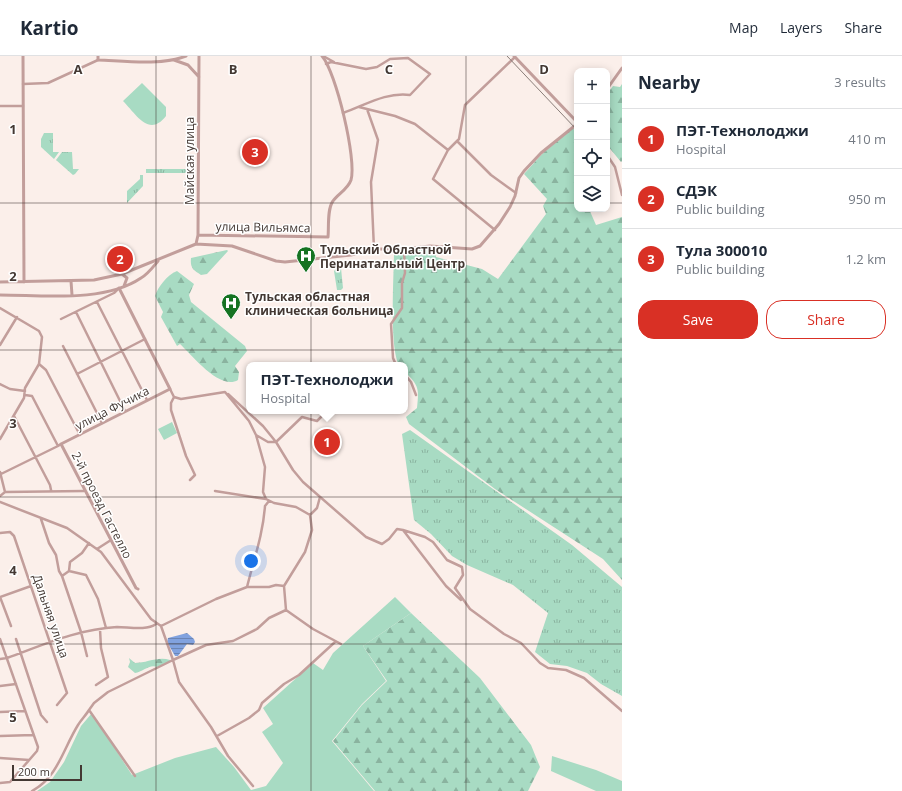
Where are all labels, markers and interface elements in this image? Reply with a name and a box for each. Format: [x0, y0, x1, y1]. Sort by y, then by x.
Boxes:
text: Kartio [20, 15, 79, 41]
text: Map [729, 18, 758, 37]
text: Layers [780, 18, 822, 37]
text: Share [844, 18, 882, 37]
text: A [74, 60, 83, 78]
text: B [229, 60, 238, 78]
text: C [385, 60, 393, 78]
text: D [539, 60, 549, 78]
map controls [574, 68, 610, 212]
button: + [574, 68, 610, 104]
text: Nearby [638, 71, 700, 94]
text: 3 results [834, 73, 886, 91]
button: − [574, 104, 610, 140]
street label: Майская улица [181, 117, 198, 205]
text: 1 [9, 120, 17, 138]
text: ПЭТ-Технолоджи [676, 120, 809, 140]
text: 1 [647, 130, 655, 148]
text: 410 m [848, 130, 886, 148]
pin: 3 [242, 137, 268, 167]
button: locate [574, 140, 610, 176]
text: Hospital [676, 140, 726, 158]
button: layers [574, 176, 610, 212]
text: СДЭК [676, 180, 717, 200]
text: 2 [647, 190, 655, 208]
text: 950 m [848, 190, 886, 208]
text: Public building [676, 200, 765, 218]
street label: улица Вильямса [215, 218, 311, 236]
text: Тула 300010 [676, 240, 767, 260]
place label: Тульский Областной Перинатальный Центр [320, 241, 465, 272]
pin: 2 [107, 244, 133, 274]
hospital icon: Тульский Областной Перинатальный Центр [295, 245, 317, 273]
text: 3 [647, 250, 655, 268]
text: 1.2 km [845, 250, 886, 268]
text: Public building [676, 260, 765, 278]
text: 2 [9, 267, 17, 285]
place label: Тульская областная клиническая больница [245, 288, 394, 319]
hospital icon: Тульская областная клиническая больница [220, 292, 242, 320]
button: Save [638, 300, 758, 339]
button: Share [766, 300, 886, 339]
popup [246, 362, 408, 414]
text: ПЭТ-Технолоджи [261, 369, 393, 389]
street label: улица Фучика [72, 382, 152, 434]
text: Hospital [261, 389, 311, 407]
text: 3 [9, 414, 17, 432]
pin: 1 [314, 427, 340, 457]
street label: 2-й проезд Гастелло [68, 449, 136, 561]
your location [241, 551, 261, 571]
text: 4 [9, 561, 17, 579]
street label: Дальняя улица [29, 572, 73, 660]
text: 5 [9, 708, 17, 726]
scale bar [12, 763, 82, 782]
text: 200 m [18, 764, 50, 779]

